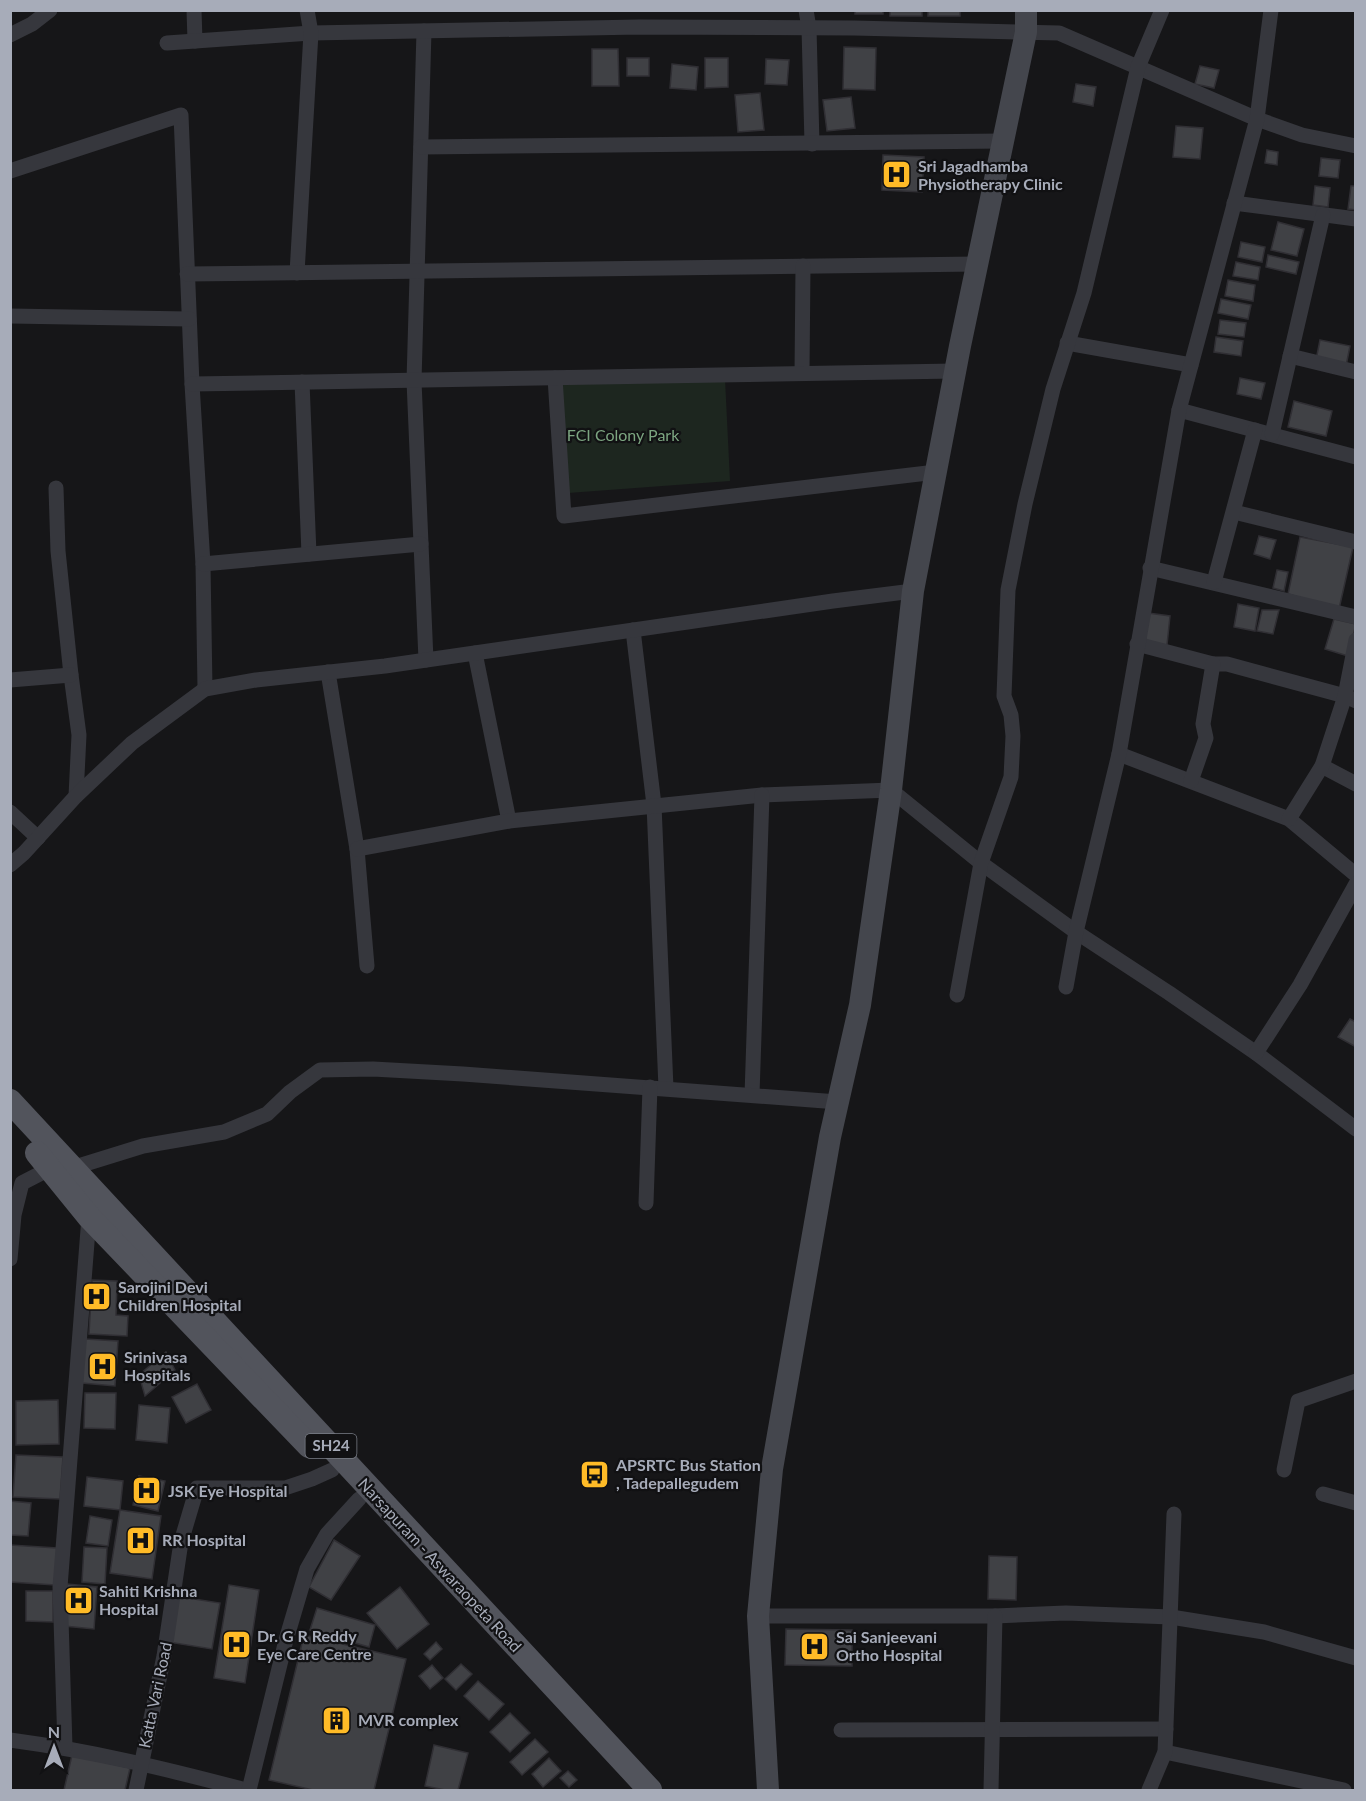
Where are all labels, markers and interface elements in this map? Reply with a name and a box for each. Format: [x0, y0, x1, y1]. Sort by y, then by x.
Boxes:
place label: Sri Jagadhamba Physiotherapy Clinic [918, 156, 1063, 193]
hospital icon: Sri Jagadhamba Physiotherapy Clinic [881, 159, 913, 191]
park label: FCI Colony Park [567, 425, 680, 444]
place label: Sarojini Devi Children Hospital [118, 1277, 241, 1314]
hospital icon: Sarojini Devi Children Hospital [81, 1280, 113, 1312]
place label: Srinivasa Hospitals [124, 1347, 191, 1384]
hospital icon: Srinivasa Hospitals [87, 1350, 119, 1382]
road number: SH24 [306, 1434, 356, 1458]
place label: APSRTC Bus Station , Tadepallegudem [615, 1455, 761, 1492]
bus stop icon: APSRTC Bus Station , Tadepallegudem [579, 1458, 611, 1490]
street label: Narsapuram - Aswaraopeta Road [355, 1474, 526, 1655]
hospital icon: JSK Eye Hospital [131, 1475, 163, 1507]
place label: JSK Eye Hospital [168, 1481, 288, 1500]
hospital icon: RR Hospital [125, 1524, 157, 1556]
place label: RR Hospital [162, 1530, 246, 1549]
place label: Sahiti Krishna Hospital [99, 1581, 197, 1618]
hospital icon: Sahiti Krishna Hospital [62, 1584, 94, 1616]
place label: Dr. G R Reddy Eye Care Centre [257, 1626, 372, 1663]
place label: Sai Sanjeevani Ortho Hospital [836, 1627, 942, 1664]
hospital icon: Dr. G R Reddy Eye Care Centre [220, 1629, 252, 1661]
hospital icon: Sai Sanjeevani Ortho Hospital [799, 1630, 831, 1662]
street label: Katta Vari Road [134, 1640, 175, 1750]
building icon: MVR complex [321, 1704, 353, 1736]
place label: MVR complex [358, 1710, 459, 1729]
north arrow [24, 1717, 84, 1777]
text: N [48, 1722, 60, 1741]

